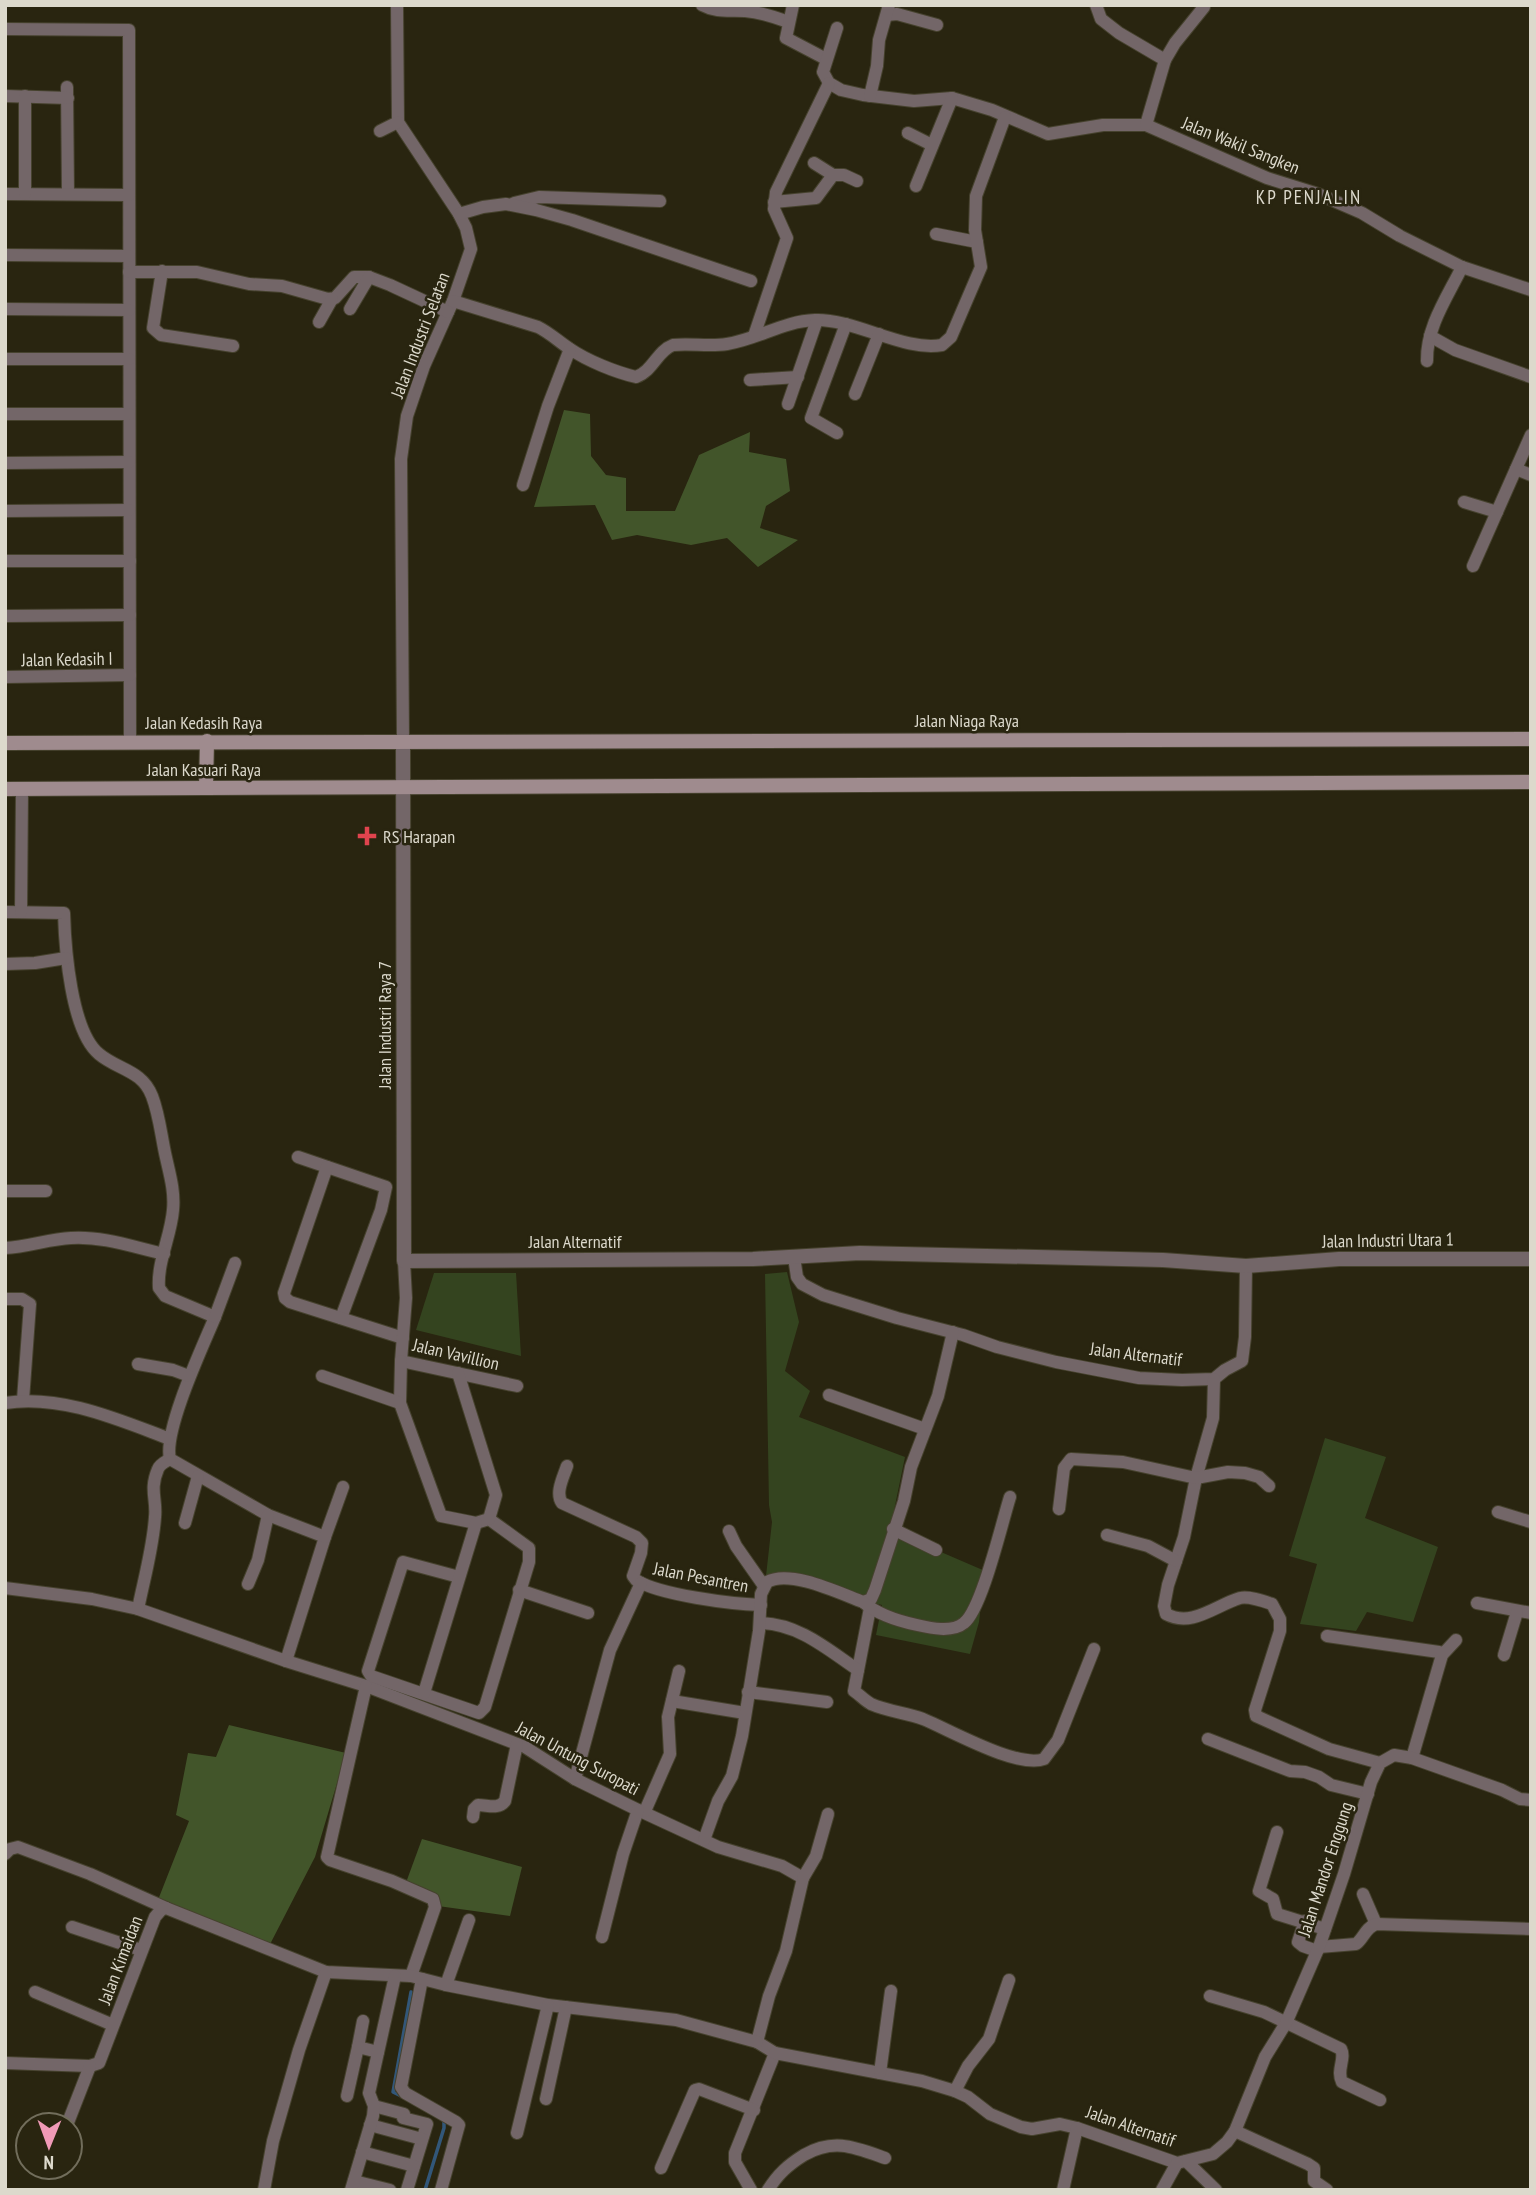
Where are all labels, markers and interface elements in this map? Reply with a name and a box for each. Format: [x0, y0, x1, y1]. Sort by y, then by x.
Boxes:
street label: Jalan Wakil Sangken [1178, 111, 1303, 179]
district label: KP PENJALIN [1256, 185, 1362, 209]
street label: Jalan Industri Selatan [385, 269, 455, 402]
street label: Jalan Kedasih I [20, 647, 113, 671]
street label: Jalan Niaga Raya [914, 709, 1019, 732]
street label: Jalan Kedasih Raya [145, 711, 262, 734]
street label: Jalan Kasuari Raya [146, 758, 261, 781]
place label: RS Harapan [383, 825, 455, 848]
marker: RS Harapan [357, 826, 377, 846]
street label: Jalan Industri Raya 7 [373, 961, 396, 1090]
street label: Jalan Industri Utara 1 [1321, 1227, 1454, 1253]
street label: Jalan Alternatif [528, 1230, 623, 1253]
street label: Jalan Vavillion [410, 1333, 501, 1375]
street label: Jalan Alternatif [1088, 1337, 1185, 1371]
street label: Jalan Pesantren [651, 1556, 750, 1597]
street label: Jalan Untung Suropati [512, 1715, 644, 1800]
street label: Jalan Mandor Enggung [1292, 1799, 1358, 1940]
street label: Jalan Kimaidan [92, 1912, 147, 2009]
street label: Jalan Alternatif [1083, 2100, 1180, 2152]
north arrow [14, 2111, 84, 2181]
text: N [43, 2151, 54, 2175]

